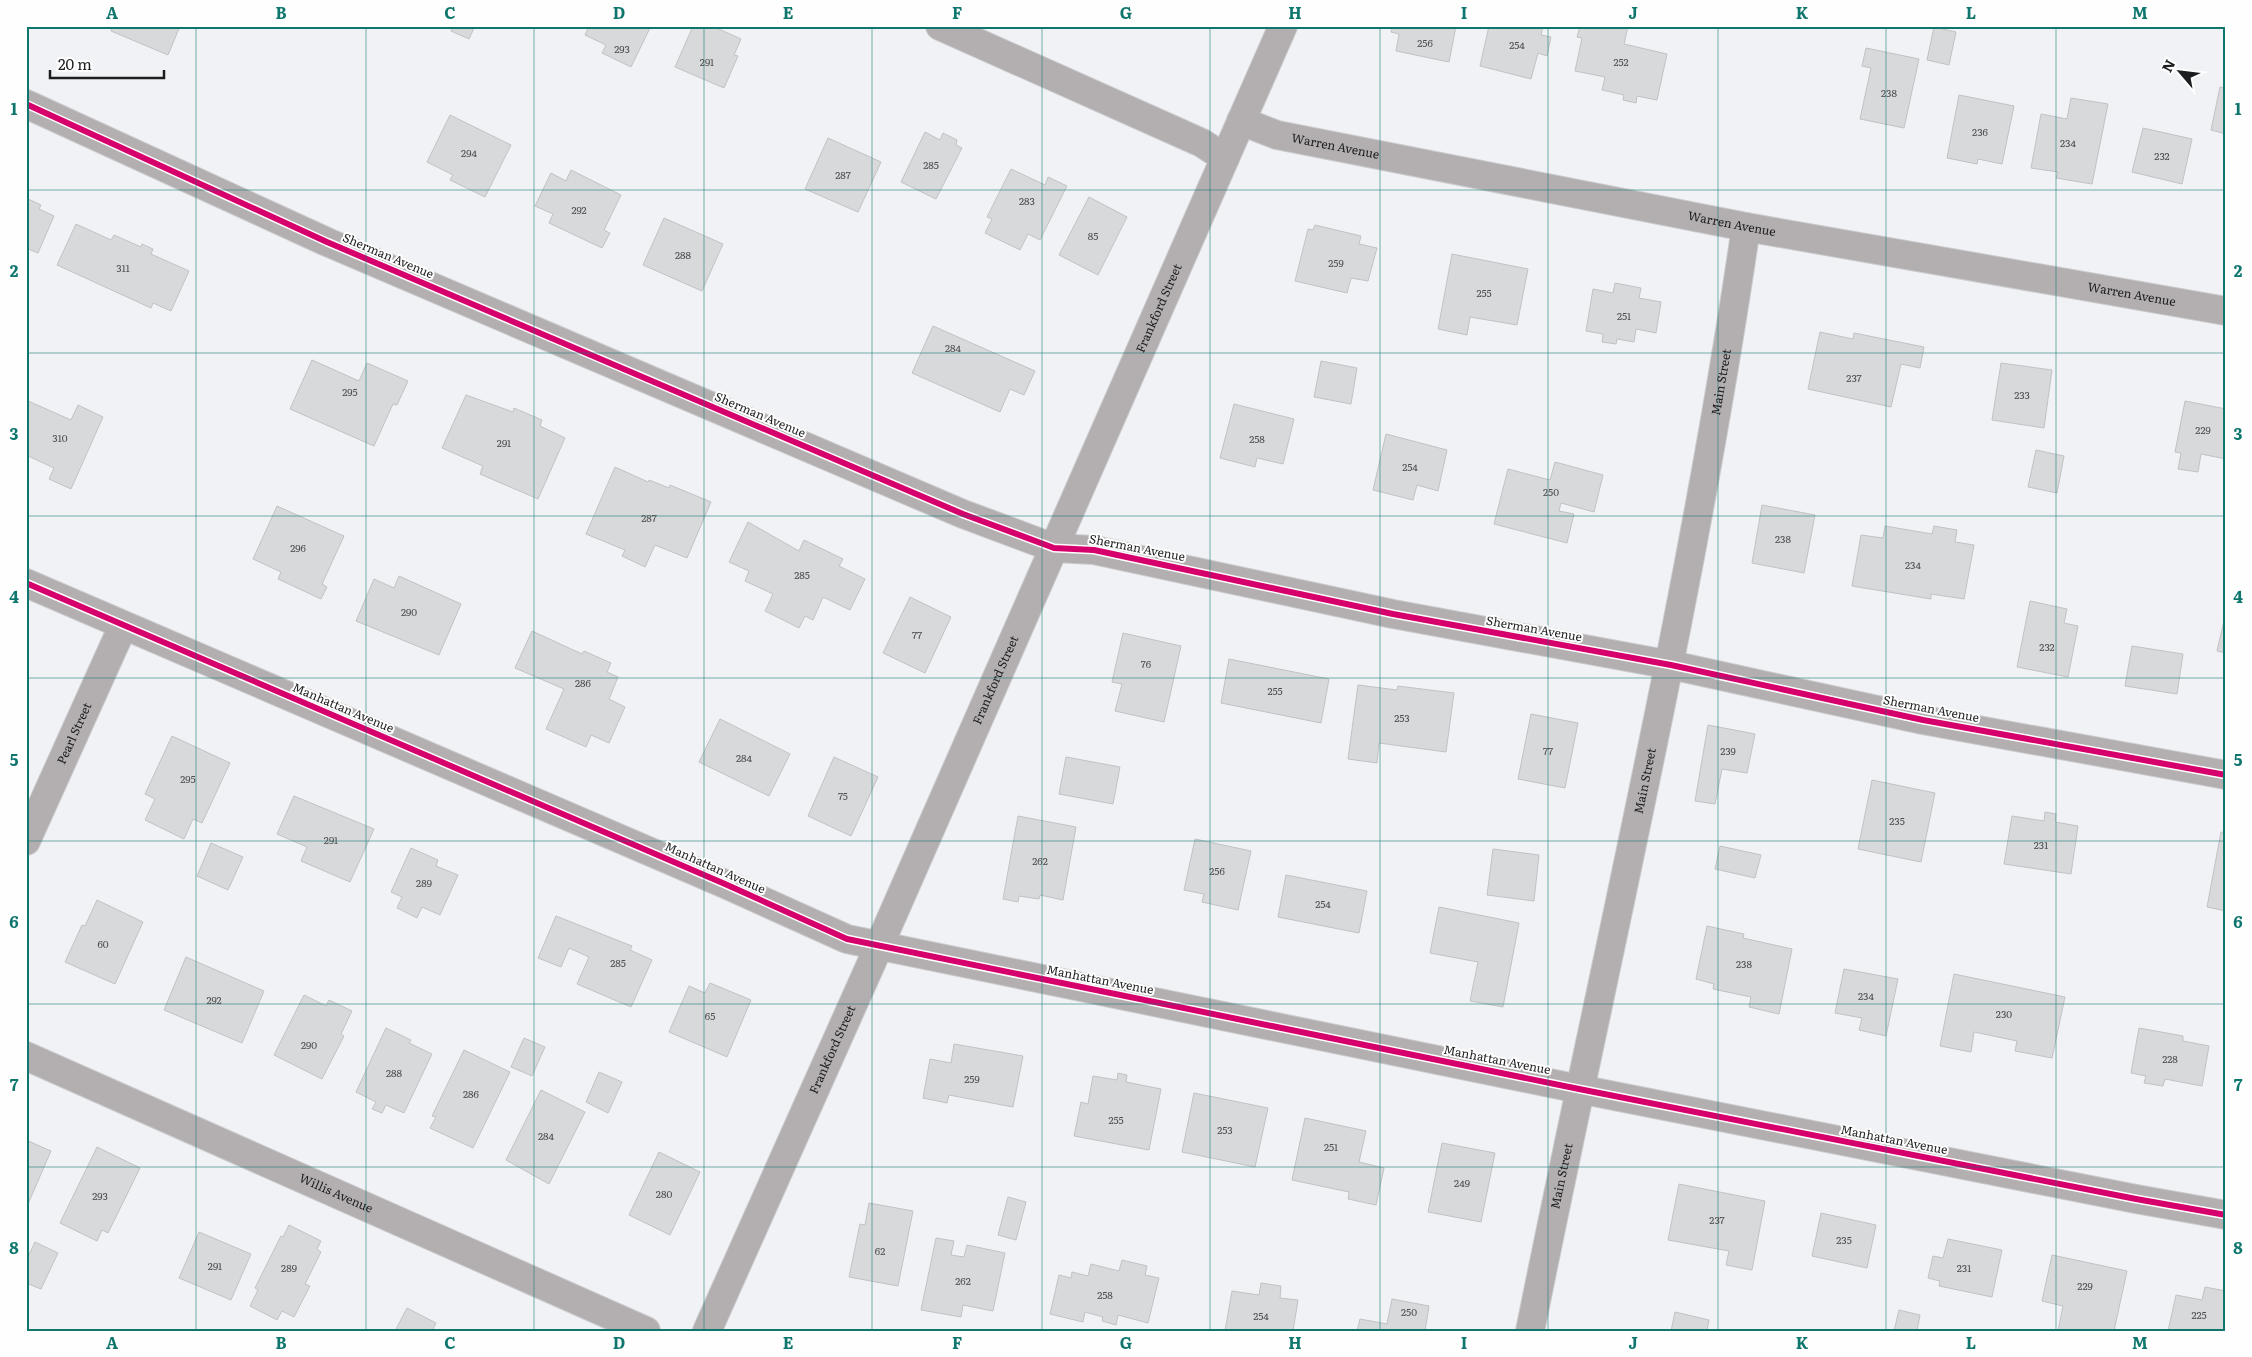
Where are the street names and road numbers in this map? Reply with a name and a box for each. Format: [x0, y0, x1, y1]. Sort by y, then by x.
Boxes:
street label: Warren Avenue [1290, 128, 1381, 163]
street label: Warren Avenue [1686, 206, 1777, 240]
street label: Sherman Avenue [340, 228, 437, 282]
street label: Frankford Street [1131, 261, 1186, 355]
street label: Warren Avenue [2086, 277, 2177, 310]
street label: Main Street [1706, 347, 1735, 417]
street label: Sherman Avenue [712, 387, 809, 441]
street label: Sherman Avenue [1088, 529, 1187, 565]
street label: Sherman Avenue [1485, 611, 1584, 645]
street label: Frankford Street [967, 632, 1022, 727]
street label: Manhattan Avenue [290, 678, 397, 737]
street label: Sherman Avenue [1882, 690, 1981, 726]
street label: Pearl Street [52, 699, 95, 767]
street label: Main Street [1629, 746, 1660, 815]
street label: Manhattan Avenue [662, 837, 769, 897]
street label: Manhattan Avenue [1045, 960, 1155, 998]
street label: Frankford Street [804, 1002, 859, 1097]
street label: Manhattan Avenue [1442, 1040, 1552, 1078]
street label: Manhattan Avenue [1839, 1120, 1949, 1158]
street label: Main Street [1545, 1141, 1577, 1211]
street label: Willis Avenue [297, 1168, 376, 1217]

